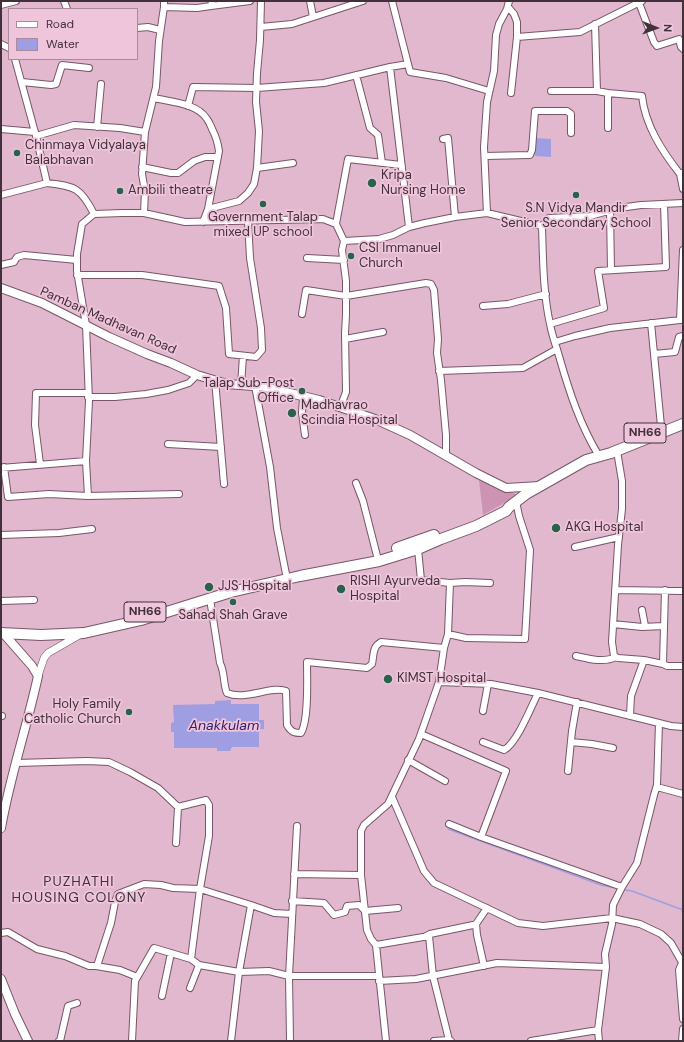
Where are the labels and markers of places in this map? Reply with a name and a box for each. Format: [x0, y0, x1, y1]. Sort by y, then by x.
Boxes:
place label: Chinmaya Vidyalaya Balabhavan [25, 138, 146, 169]
marker: Chinmaya Vidyalaya Balabhavan [12, 148, 22, 158]
place label: Kripa Nursing Home [381, 168, 466, 199]
marker: Kripa Nursing Home [366, 177, 378, 189]
place label: Ambili theatre [128, 183, 213, 199]
marker: Ambili theatre [115, 186, 125, 196]
marker: S.N Vidya Mandir Senior Secondary School [571, 190, 581, 200]
marker: Government Talap mixed UP school [258, 199, 268, 209]
place label: S.N Vidya Mandir Senior Secondary School [501, 201, 651, 232]
place label: Government Talap mixed UP school [208, 210, 318, 241]
place label: CSI Immanuel Church [359, 241, 441, 272]
marker: CSI Immanuel Church [346, 251, 356, 261]
place label: Talap Sub-Post Office [203, 376, 294, 407]
marker: Talap Sub-Post Office [297, 386, 307, 396]
place label: Madhavrao Scindia Hospital [301, 398, 398, 429]
marker: Madhavrao Scindia Hospital [286, 407, 298, 419]
place label: AKG Hospital [565, 520, 643, 536]
marker: AKG Hospital [550, 522, 562, 534]
place label: RISHI Ayurveda Hospital [350, 574, 440, 605]
place label: JJS Hospital [218, 579, 291, 595]
marker: JJS Hospital [203, 581, 215, 593]
marker: RISHI Ayurveda Hospital [335, 583, 347, 595]
marker: Sahad Shah Grave [228, 597, 238, 607]
place label: Sahad Shah Grave [178, 608, 288, 624]
place label: KIMST Hospital [397, 671, 486, 687]
marker: KIMST Hospital [382, 673, 394, 685]
place label: Holy Family Catholic Church [24, 697, 121, 728]
marker: Holy Family Catholic Church [124, 707, 134, 717]

